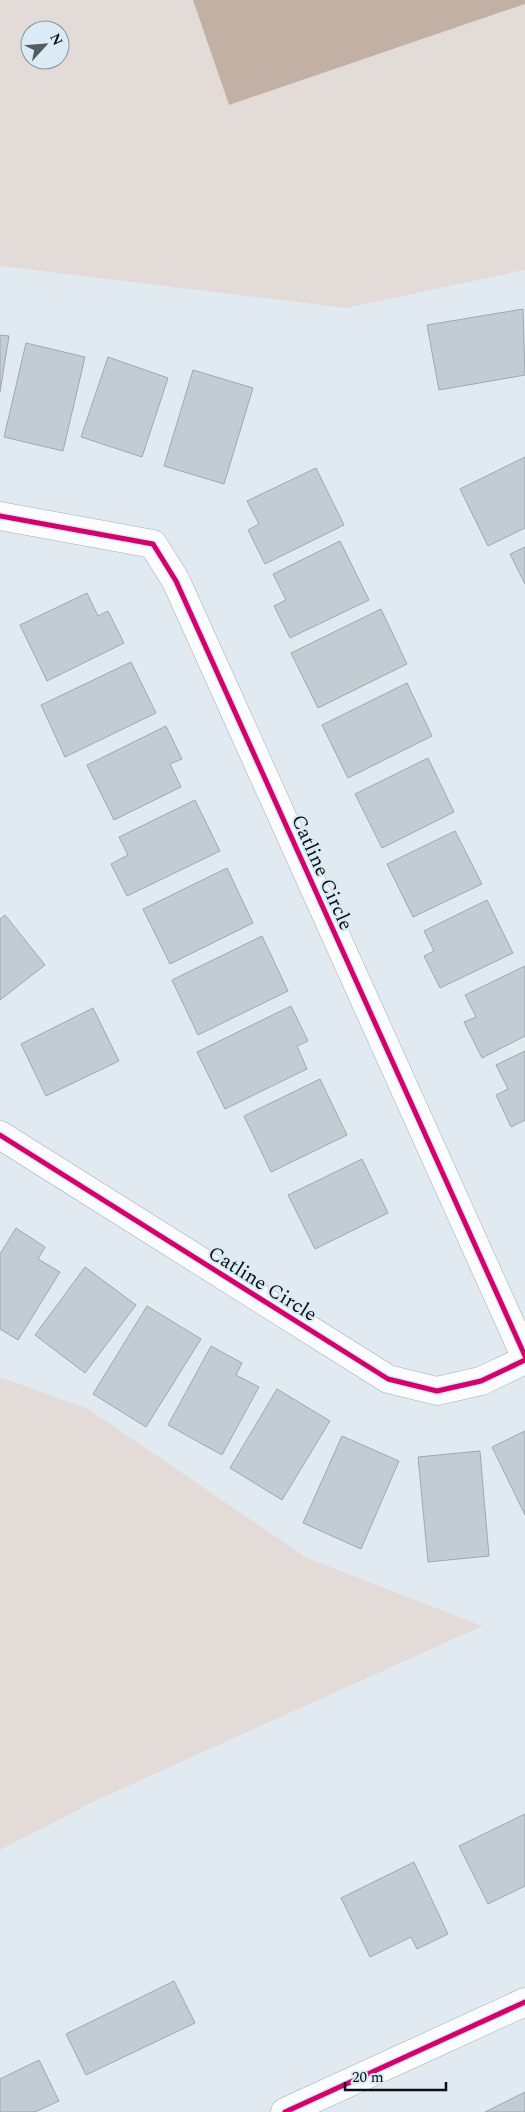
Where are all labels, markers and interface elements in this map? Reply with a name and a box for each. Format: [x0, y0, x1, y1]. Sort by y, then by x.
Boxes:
north arrow [20, 20, 70, 70]
text: N [44, 30, 68, 49]
street label: Catline Circle [283, 810, 361, 935]
street label: Catline Circle [202, 1238, 323, 1329]
scale bar [345, 2060, 446, 2092]
text: 20 m [352, 2066, 384, 2089]

